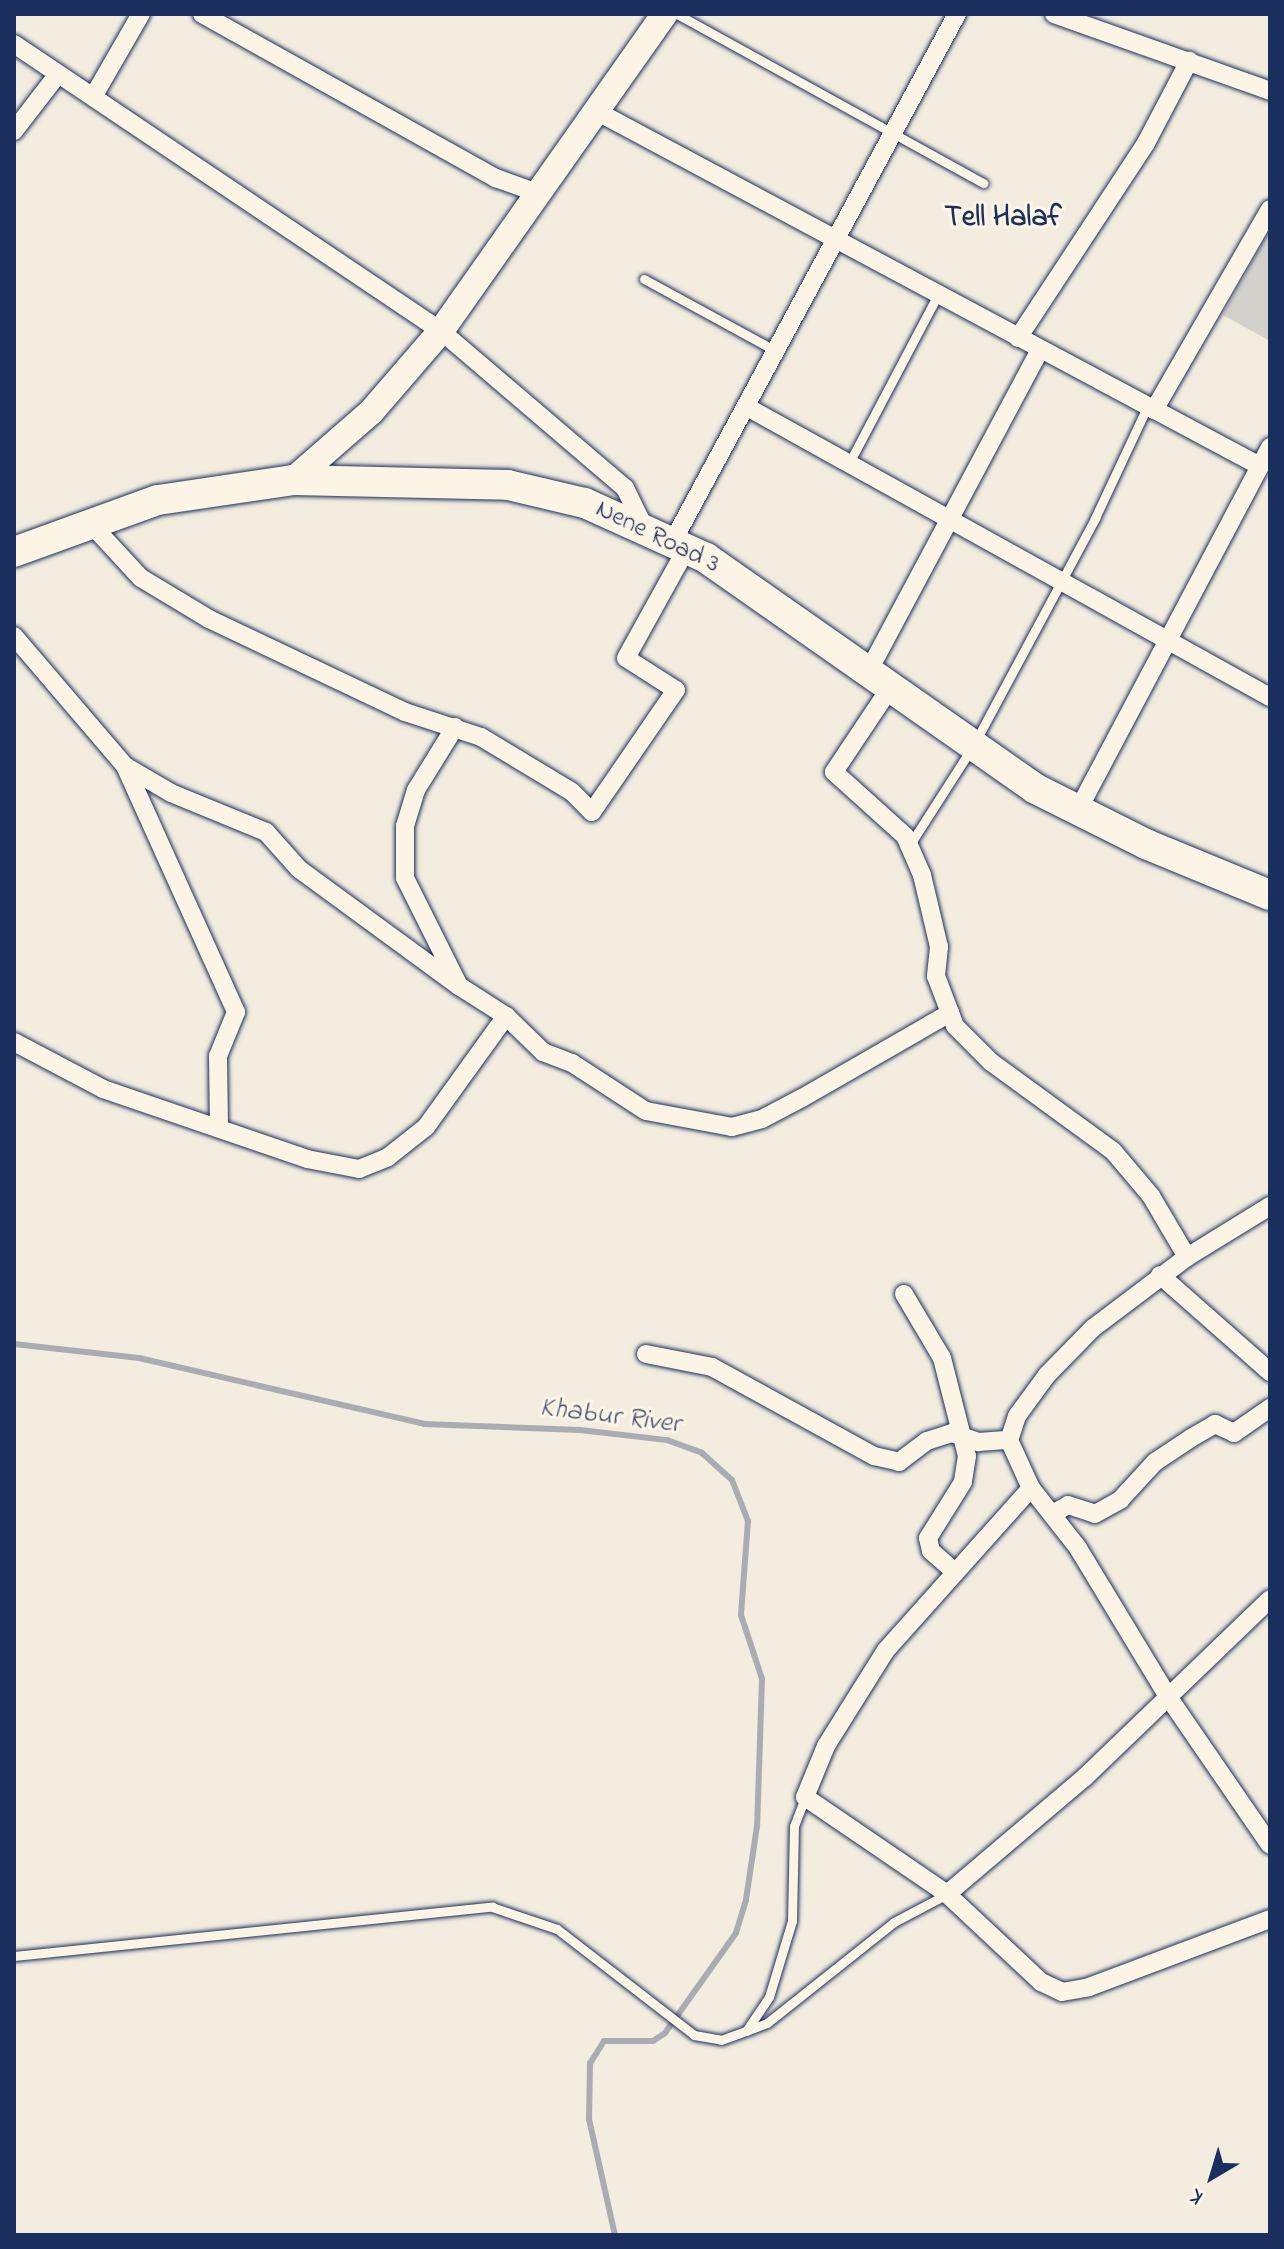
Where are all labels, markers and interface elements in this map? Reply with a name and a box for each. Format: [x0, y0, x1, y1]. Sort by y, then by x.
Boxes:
district label: Tell Halaf [945, 200, 1061, 236]
street label: Nene Road 3 [590, 495, 724, 581]
water label: Khabur River [538, 1392, 682, 1442]
north arrow [1172, 2137, 1252, 2217]
text: K [1183, 2180, 1211, 2212]

